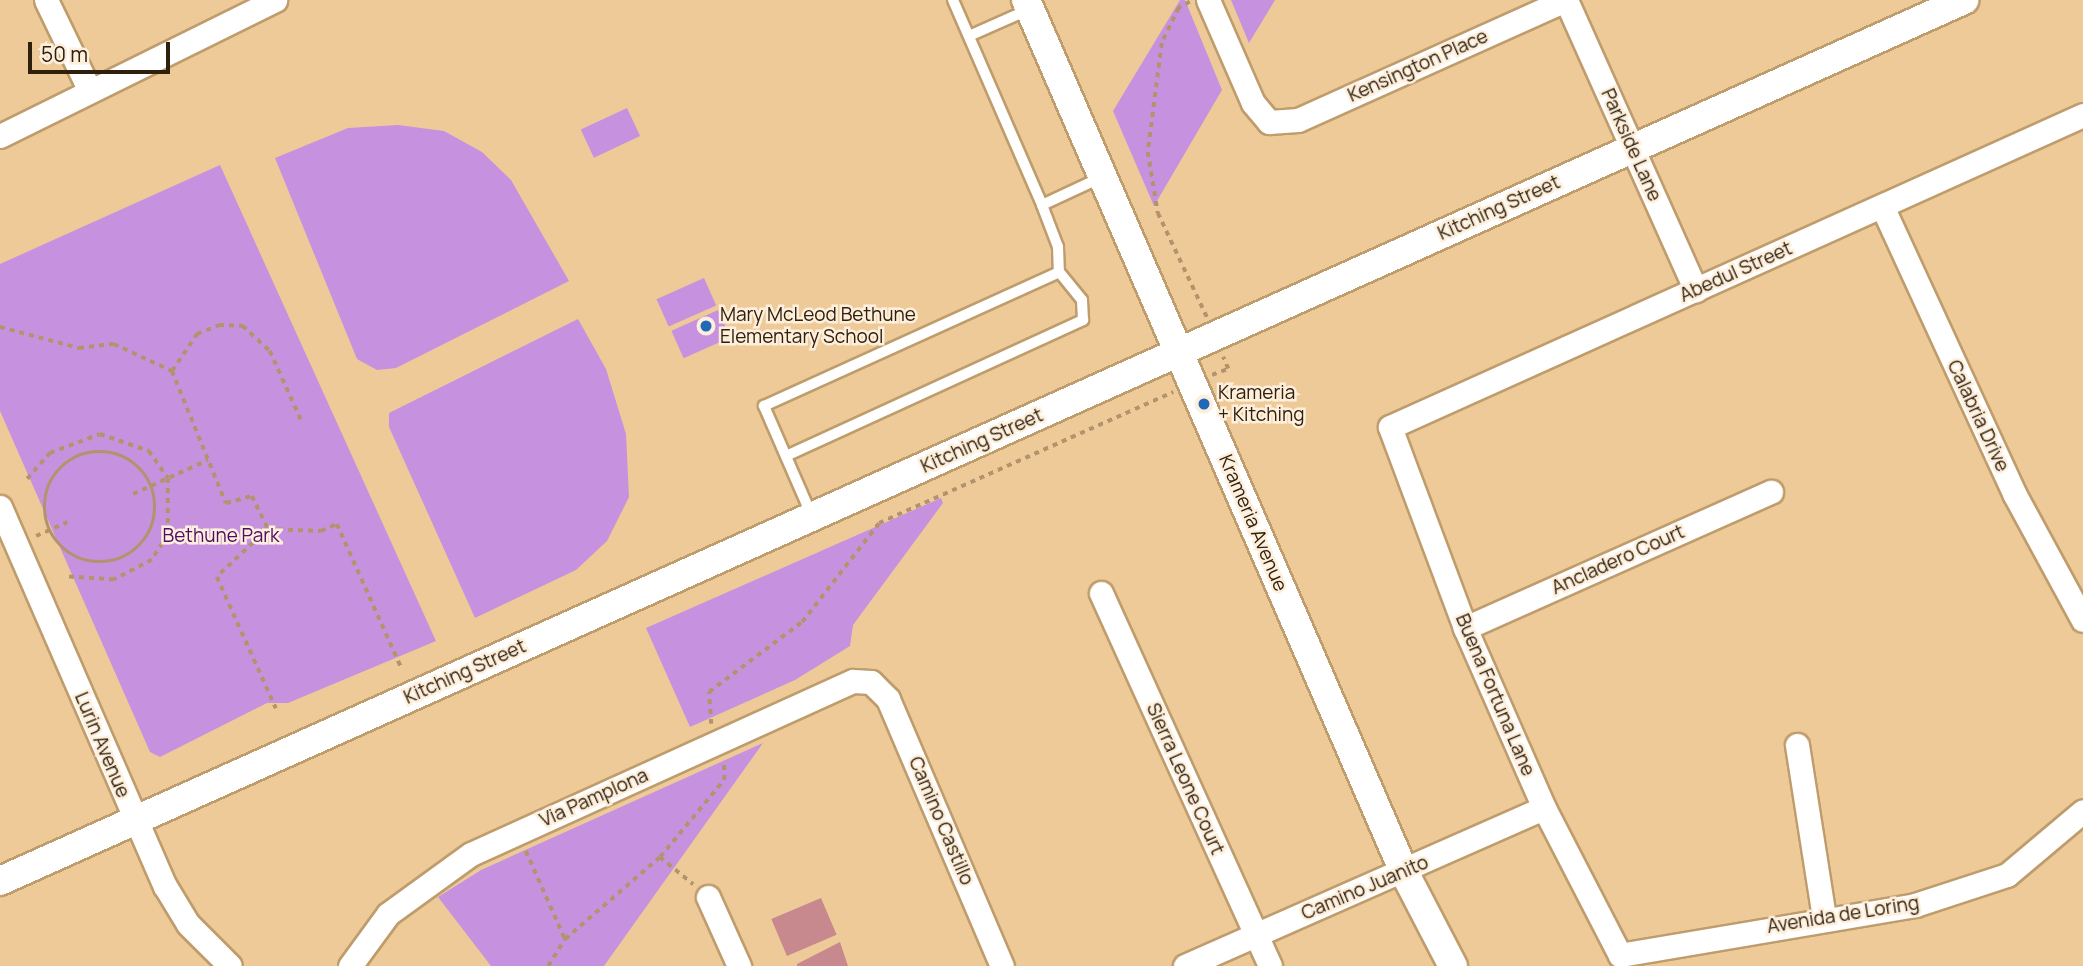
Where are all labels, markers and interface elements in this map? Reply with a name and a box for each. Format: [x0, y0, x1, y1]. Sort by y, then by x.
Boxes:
street label: Kensington Place [1344, 25, 1492, 107]
scale bar [32, 28, 173, 72]
text: 50 m [41, 40, 88, 68]
street label: Parkside Lane [1596, 85, 1666, 205]
street label: Kitching Street [1434, 171, 1564, 245]
street label: Abedul Street [1676, 237, 1796, 307]
place label: Mary McLeod Bethune Elementary School [720, 304, 916, 348]
marker: Mary McLeod Bethune Elementary School [698, 318, 714, 334]
street label: Calabria Drive [1942, 357, 2014, 475]
place label: Krameria + Kitching [1218, 382, 1304, 426]
marker: Krameria + Kitching [1196, 396, 1212, 412]
street label: Kitching Street [917, 404, 1047, 478]
street label: Krameria Avenue [1214, 451, 1292, 595]
street label: Ancladero Court [1548, 520, 1688, 600]
park label: Bethune Park [163, 525, 279, 547]
street label: Buena Fortuna Lane [1451, 611, 1539, 779]
street label: Kitching Street [400, 635, 530, 709]
street label: Lurin Avenue [70, 689, 134, 801]
street label: Sierra Leone Court [1141, 700, 1229, 858]
street label: Camino Castillo [904, 753, 978, 889]
street label: Via Pamplona [536, 764, 652, 832]
street label: Camino Juanito [1298, 851, 1432, 925]
street label: Avenida de Loring [1765, 892, 1921, 938]

